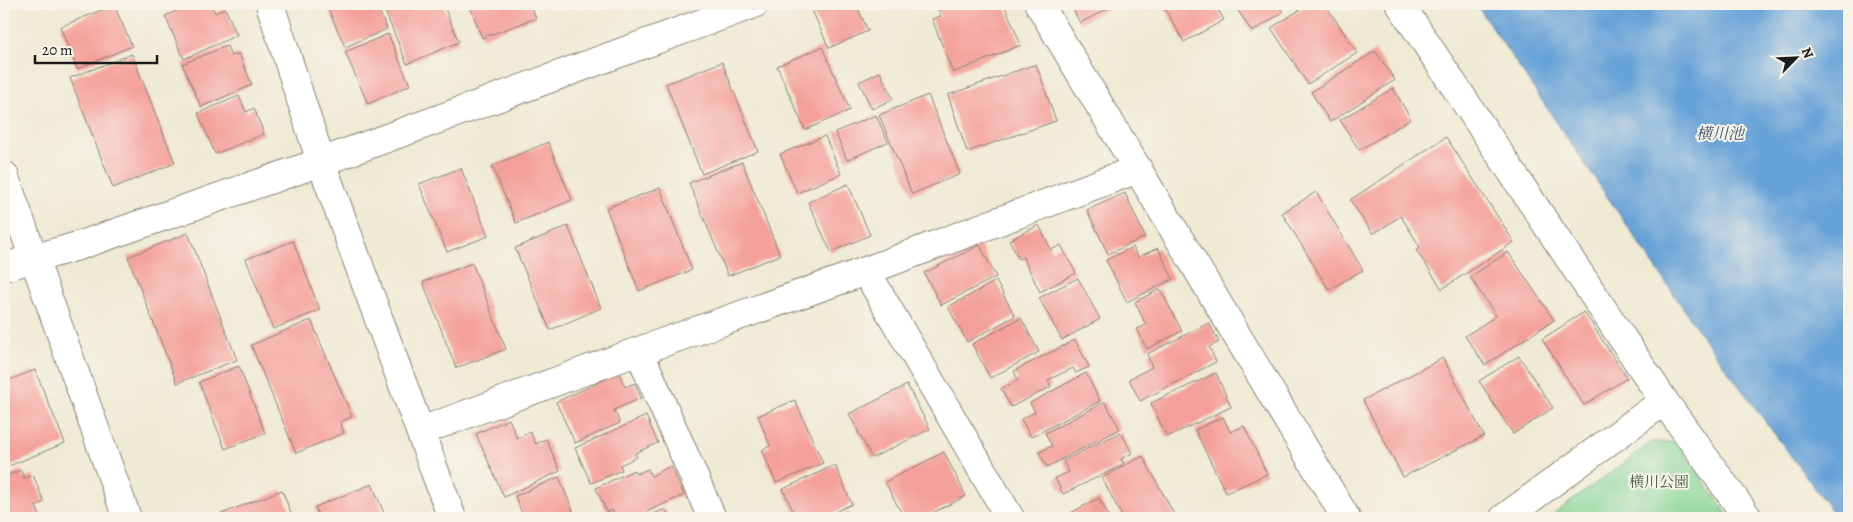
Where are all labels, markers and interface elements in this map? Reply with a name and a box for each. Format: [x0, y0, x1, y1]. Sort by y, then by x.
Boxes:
scale bar [35, 32, 158, 64]
north arrow [1770, 32, 1820, 82]
text: 20 m [42, 40, 73, 60]
text: N [1797, 44, 1818, 61]
water label: 横川池 [1696, 123, 1746, 145]
park label: 横川公園 [1629, 472, 1689, 492]

